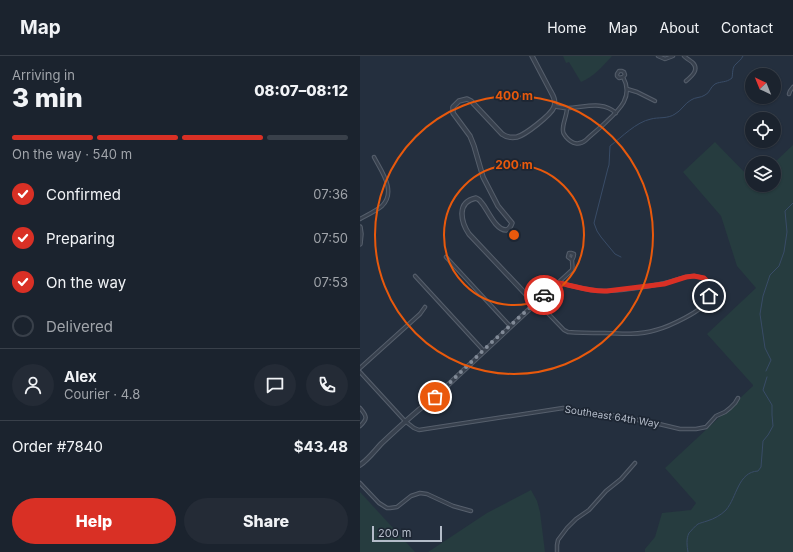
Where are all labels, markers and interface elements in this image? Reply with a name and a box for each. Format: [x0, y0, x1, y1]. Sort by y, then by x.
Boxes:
text: Map [20, 16, 61, 39]
text: Home [547, 19, 586, 36]
text: Map [608, 19, 638, 36]
text: About [660, 19, 699, 36]
text: Contact [721, 19, 773, 36]
text: Arriving in [12, 67, 75, 83]
north arrow [745, 68, 781, 104]
map controls [745, 68, 781, 192]
text: 08:07–08:12 [254, 81, 348, 100]
text: 3 min [12, 82, 83, 113]
text: 400 m [495, 88, 533, 103]
button: locate [745, 112, 781, 148]
text: On the way · 540 m [12, 146, 132, 162]
button: layers [745, 156, 781, 192]
text: 200 m [495, 157, 533, 172]
icon: check [12, 183, 34, 205]
text: Confirmed [46, 185, 121, 204]
text: 07:36 [313, 186, 348, 202]
icon: check [12, 227, 34, 249]
centre of rings [507, 228, 521, 242]
text: Preparing [46, 229, 115, 248]
text: 07:50 [313, 230, 348, 246]
icon: check [12, 271, 34, 293]
text: On the way [46, 273, 126, 292]
text: 07:53 [313, 274, 348, 290]
courier [524, 275, 564, 315]
pin [692, 279, 726, 313]
icon: car [533, 284, 555, 306]
icon: home [698, 285, 720, 307]
text: Delivered [46, 317, 113, 336]
button: person [12, 364, 54, 406]
button: chat [254, 364, 296, 406]
button: phone [306, 364, 348, 406]
text: Alex [64, 367, 97, 386]
pin [418, 380, 452, 414]
text: Courier · 4.8 [64, 386, 140, 402]
icon: bag [424, 386, 446, 408]
street label: Southeast 64th Way [564, 403, 660, 429]
text: Order #7840 [12, 437, 103, 456]
text: $43.48 [294, 437, 348, 456]
button: Help [12, 498, 176, 544]
button: Share [184, 498, 348, 544]
scale bar [372, 524, 442, 543]
text: 200 m [378, 526, 411, 540]

